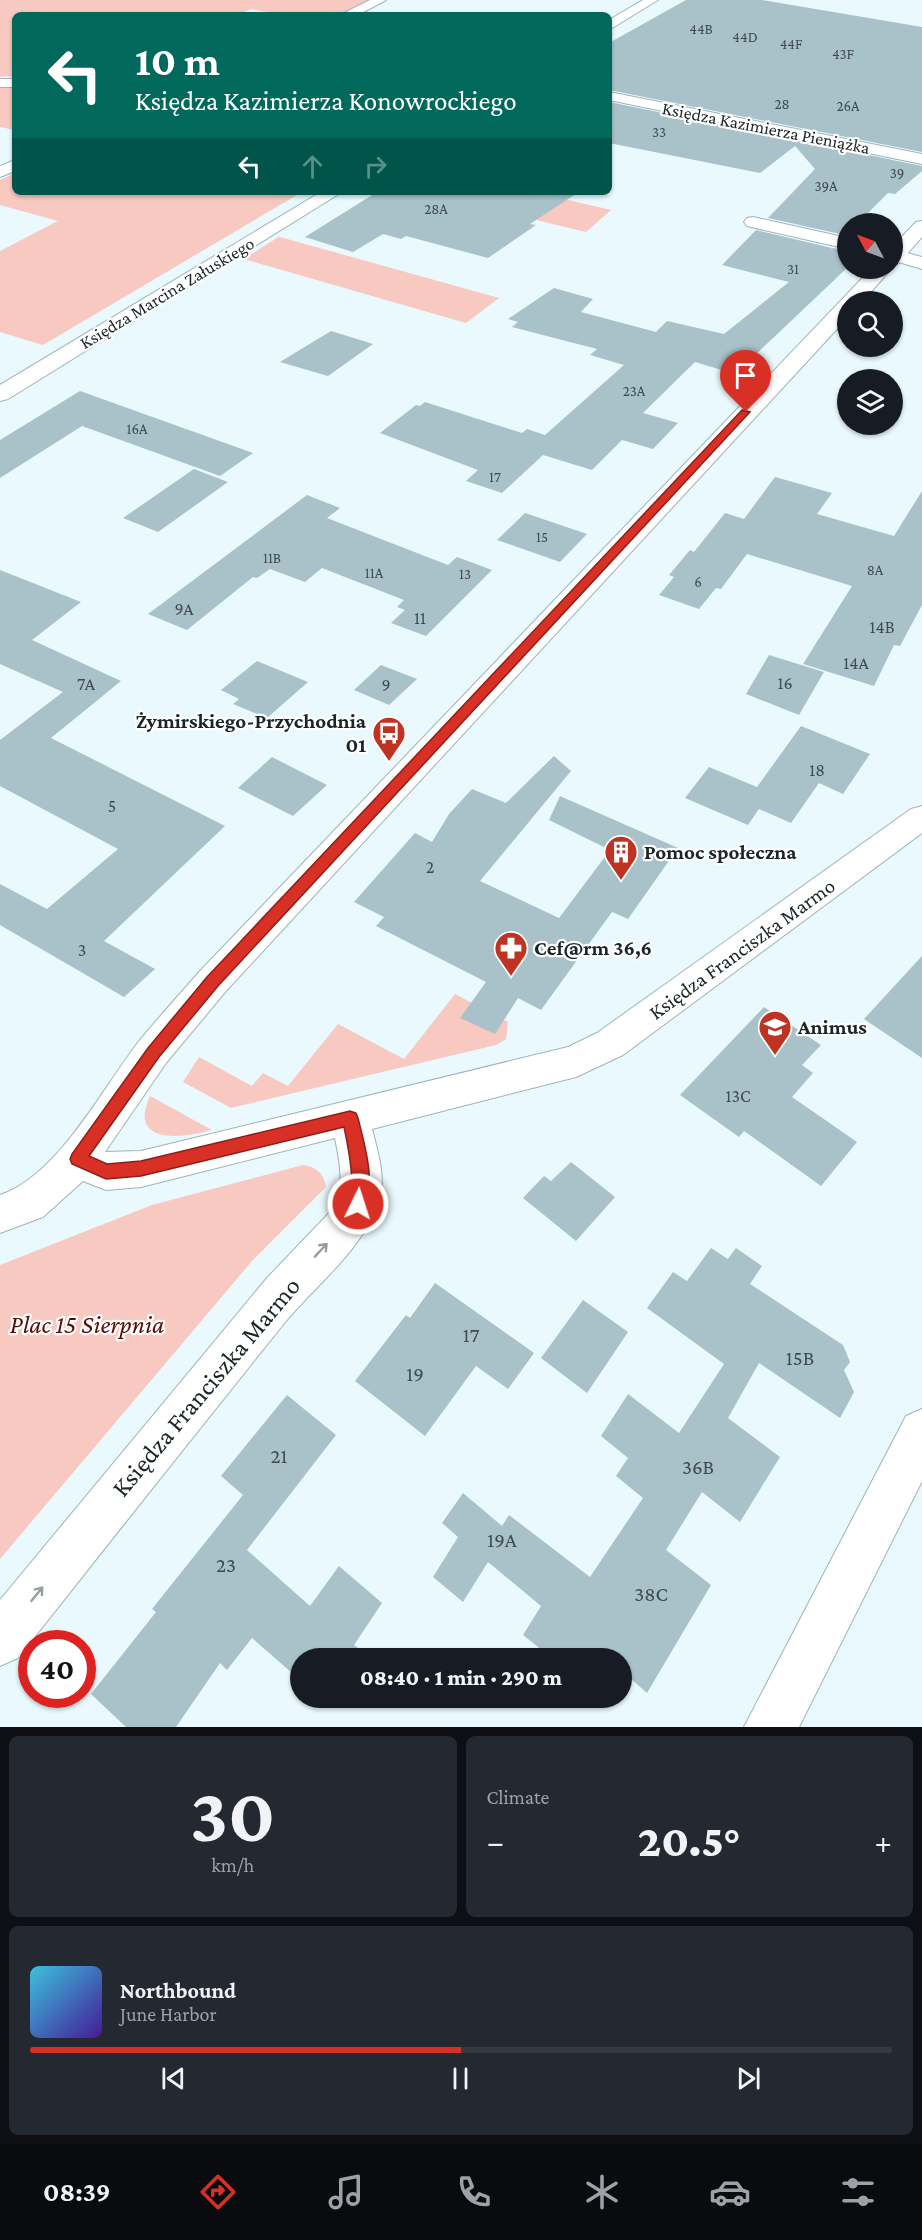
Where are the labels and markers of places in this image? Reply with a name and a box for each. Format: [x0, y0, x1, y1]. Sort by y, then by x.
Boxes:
pin [720, 350, 771, 412]
place label: Żymirskiego-Przychodnia 01 [136, 709, 367, 757]
bus stop icon: Żymirskiego-Przychodnia 01 [371, 715, 407, 762]
building icon: Pomoc społeczna [603, 834, 639, 881]
place label: Pomoc społeczna [644, 840, 797, 864]
pharmacy icon: Cef@rm 36,6 [493, 930, 529, 977]
place label: Cef@rm 36,6 [534, 936, 652, 960]
school or university icon: Animus [757, 1009, 793, 1056]
place label: Animus [797, 1015, 867, 1039]

